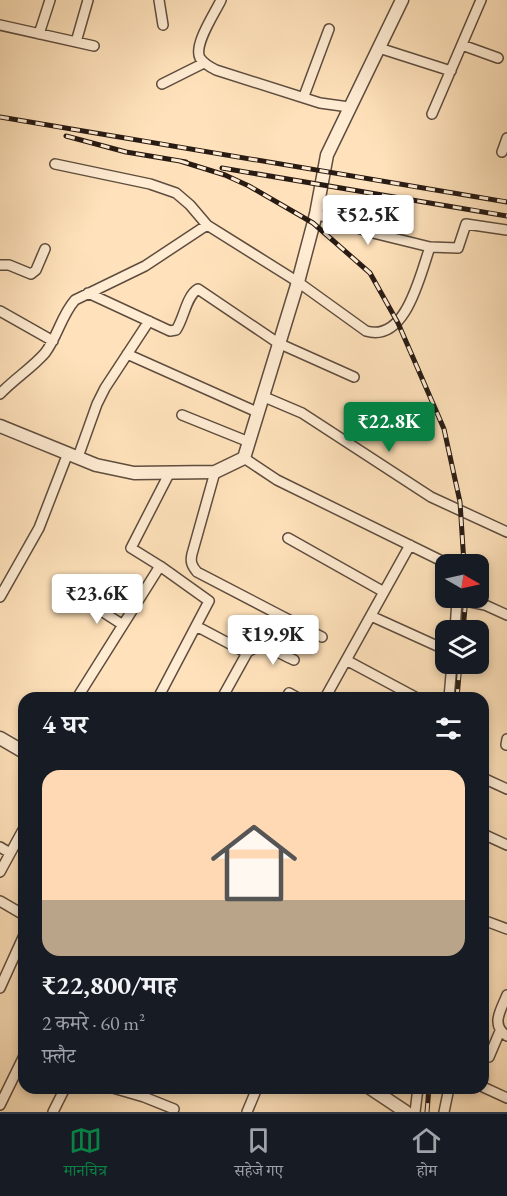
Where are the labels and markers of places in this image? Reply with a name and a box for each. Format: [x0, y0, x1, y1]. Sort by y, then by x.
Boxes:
pin: ₹52.5K [319, 195, 417, 246]
pin: ₹22.8K [340, 402, 438, 453]
pin: ₹23.6K [48, 574, 146, 625]
pin: ₹19.9K [224, 615, 322, 666]

